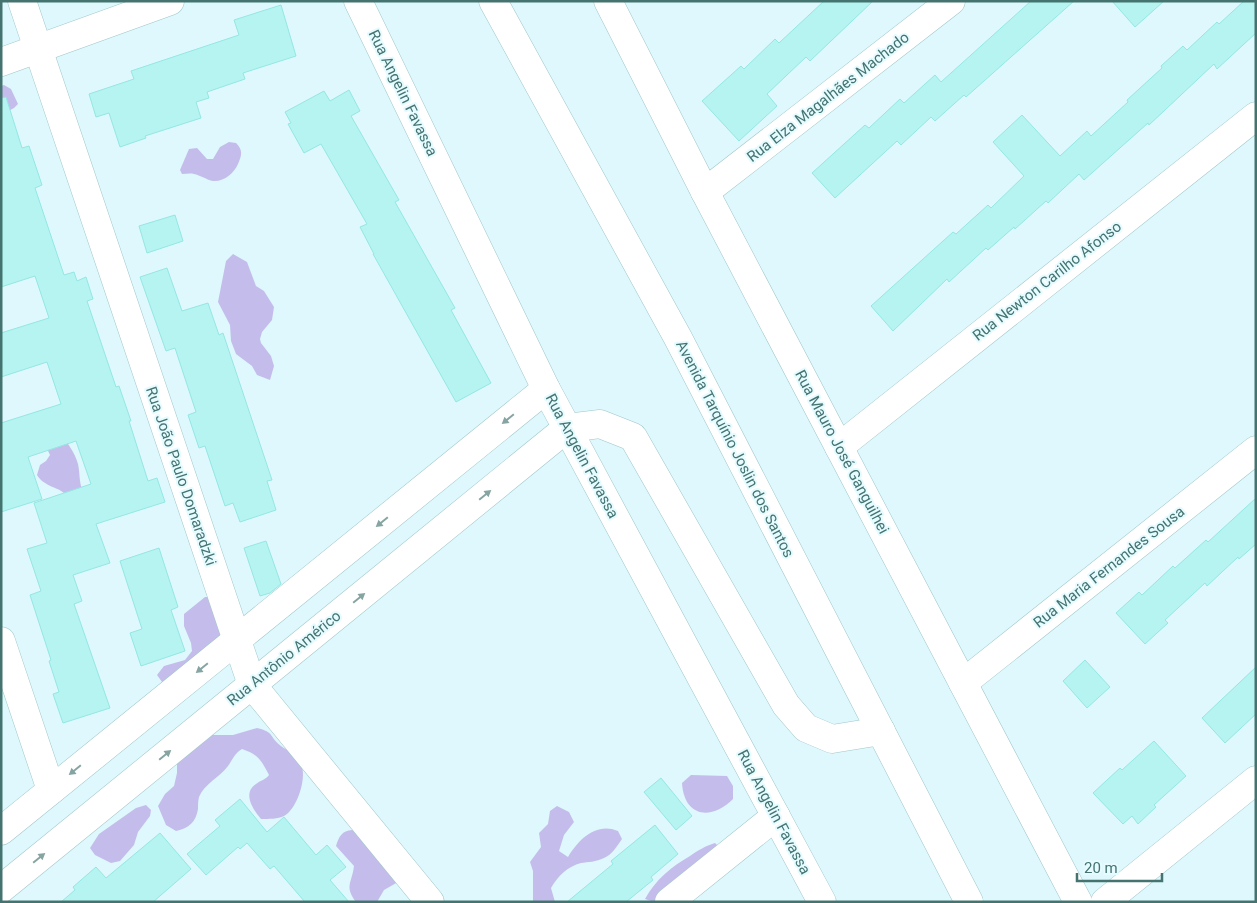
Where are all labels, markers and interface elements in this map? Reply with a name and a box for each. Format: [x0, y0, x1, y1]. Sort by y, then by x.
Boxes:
street label: Rua Angelin Favassa [365, 27, 441, 159]
street label: Rua Elza Magalhães Machado [743, 28, 913, 166]
street label: Rua Newton Carilho Afonso [969, 217, 1125, 345]
street label: Avenida Tarquínio Joslin dos Santos [672, 337, 798, 561]
street label: Rua Mauro José Ganguilhei [791, 367, 893, 537]
street label: Rua João Paulo Domaradzki [142, 384, 220, 568]
street label: Rua Angelin Favassa [542, 391, 622, 521]
one-way arrow [502, 414, 515, 425]
one-way arrow [478, 489, 491, 500]
street label: Rua Maria Fernandes Sousa [1030, 502, 1188, 632]
one-way arrow [376, 516, 389, 527]
one-way arrow [352, 592, 365, 603]
street label: Rua Antônio Américo [224, 607, 344, 709]
one-way arrow [195, 663, 208, 674]
street label: Rua Angelin Favassa [734, 747, 814, 877]
one-way arrow [158, 750, 171, 761]
one-way arrow [69, 765, 82, 776]
scale bar [1077, 850, 1162, 882]
one-way arrow [33, 853, 45, 864]
text: 20 m [1084, 859, 1118, 877]

